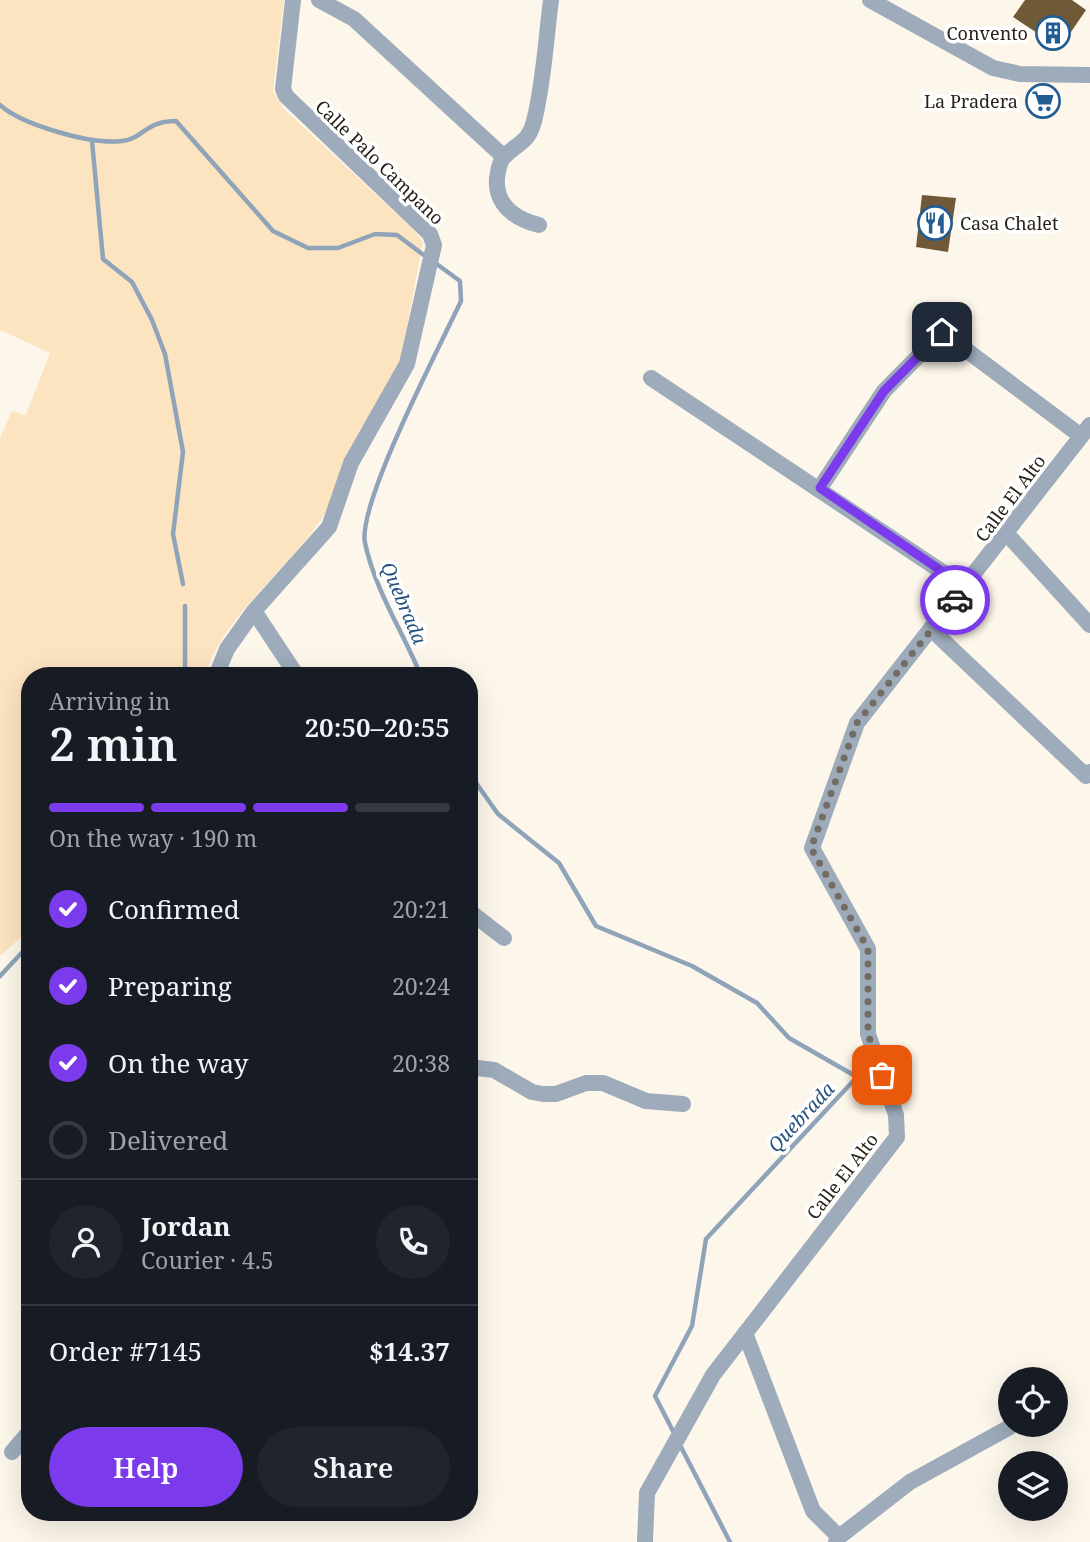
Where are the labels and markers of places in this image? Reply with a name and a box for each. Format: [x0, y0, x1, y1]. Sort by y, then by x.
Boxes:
building icon: Convento [1034, 14, 1072, 52]
place label: Convento [947, 21, 1028, 45]
supermarket icon: La Pradera [1024, 82, 1062, 120]
place label: La Pradera [924, 89, 1018, 113]
restaurant icon: Casa Chalet [916, 204, 954, 242]
place label: Casa Chalet [960, 211, 1058, 235]
pin [912, 302, 972, 362]
pin [852, 1045, 912, 1105]

